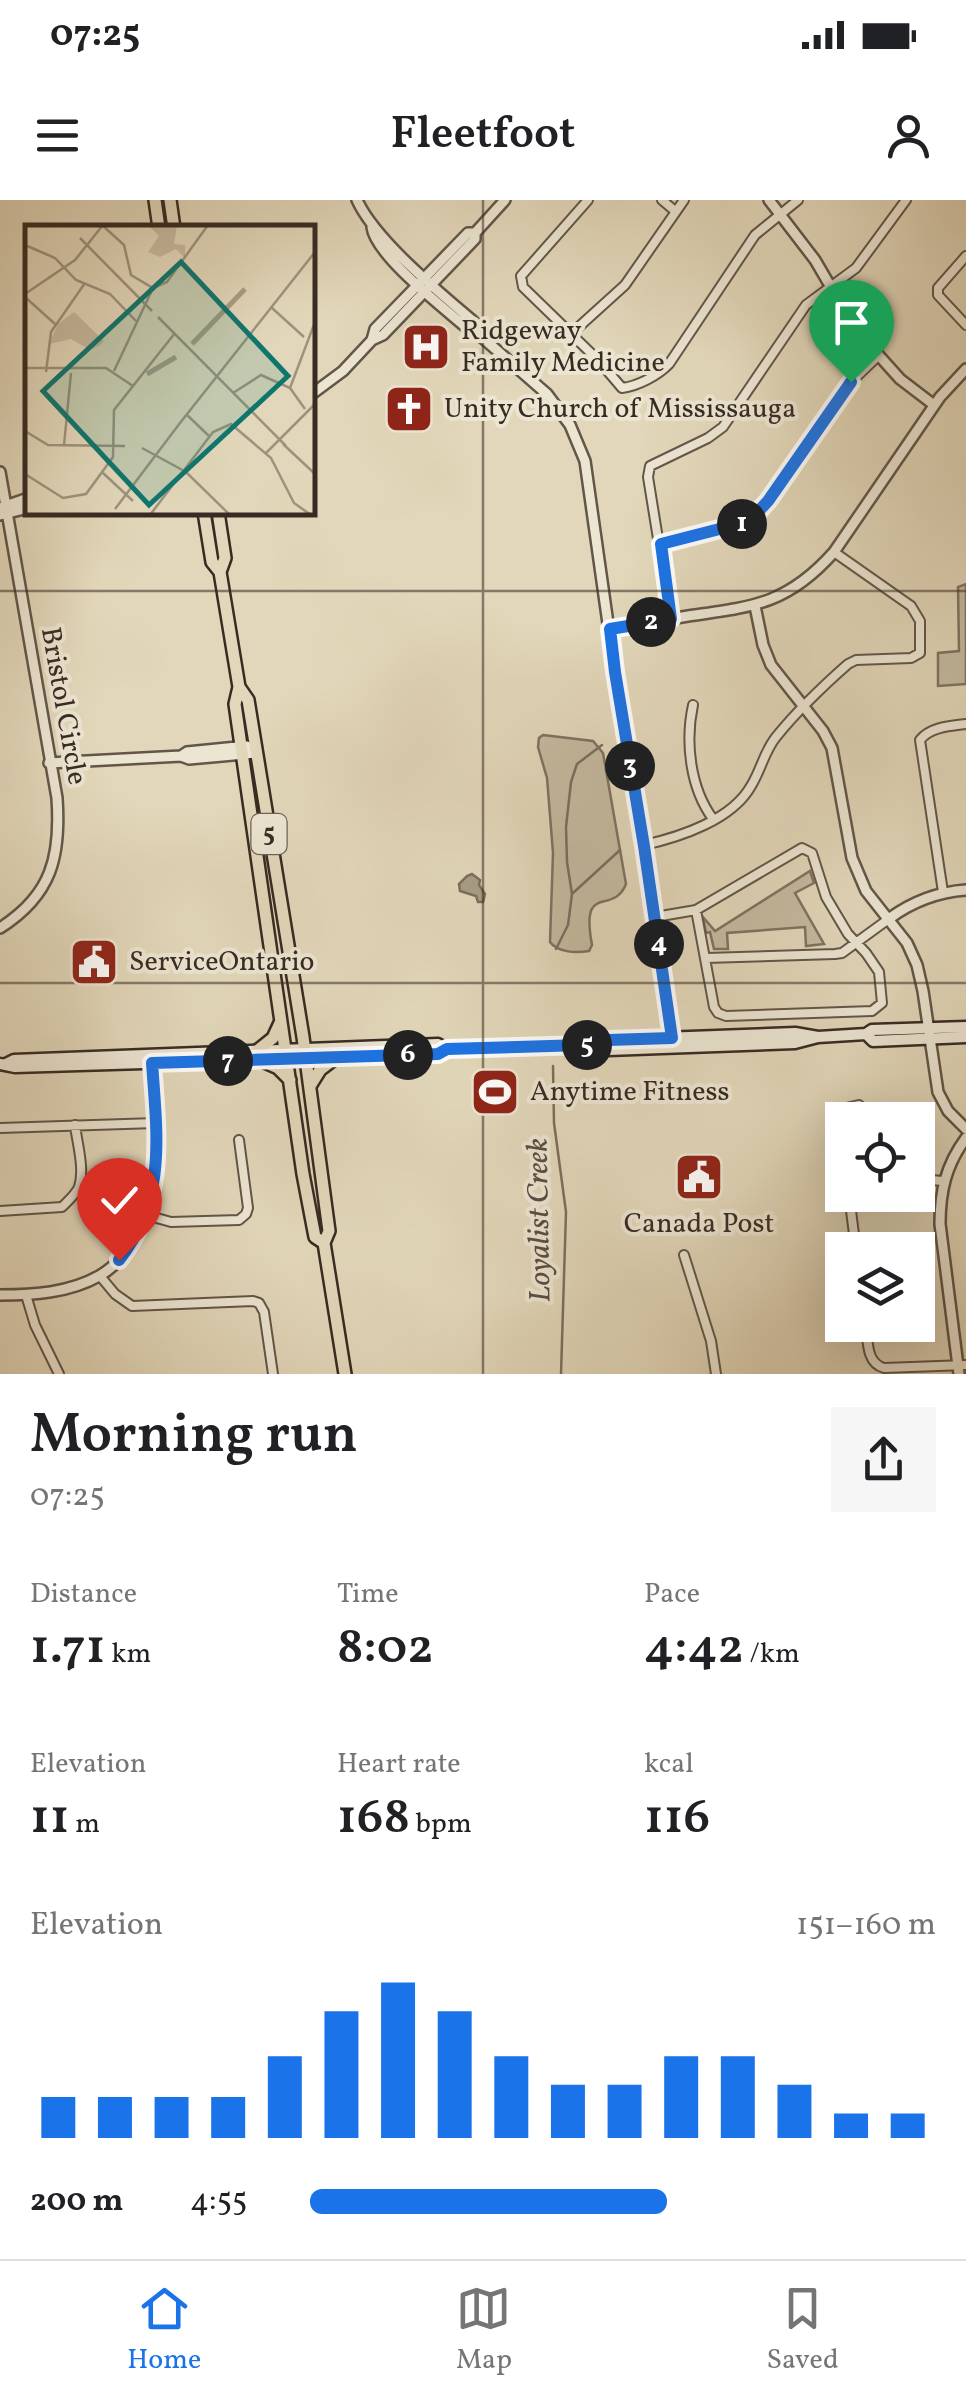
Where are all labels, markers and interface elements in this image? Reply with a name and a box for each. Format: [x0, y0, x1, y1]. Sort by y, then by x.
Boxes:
text: 07:25 [50, 9, 140, 62]
text: Fleetfoot [390, 104, 576, 167]
icon: menu [30, 108, 85, 163]
icon: person [881, 108, 936, 163]
inset map [25, 225, 315, 515]
pin [809, 280, 894, 383]
icon: arrive [824, 295, 879, 350]
place label: Ridgeway Family Medicine [461, 312, 665, 383]
hospital icon: Ridgeway Family Medicine [400, 321, 452, 373]
church icon: Unity Church of Mississauga [383, 383, 435, 435]
place label: Unity Church of Mississauga [444, 390, 796, 429]
pin: 1 [717, 499, 767, 549]
text: 1 [736, 504, 748, 543]
pin: 2 [626, 597, 676, 647]
text: 2 [644, 602, 658, 641]
street label: Bristol Circle [30, 624, 96, 788]
pin: 3 [605, 741, 655, 791]
text: 3 [623, 746, 637, 785]
road number: 5 [252, 814, 286, 854]
pin: 4 [634, 919, 684, 969]
text: 4 [651, 924, 667, 963]
public building icon: ServiceOntario [68, 936, 120, 988]
place label: ServiceOntario [129, 943, 314, 982]
pin: 5 [562, 1020, 612, 1070]
text: 5 [580, 1025, 594, 1064]
pin: 6 [383, 1030, 433, 1080]
text: 6 [400, 1035, 416, 1074]
pin: 7 [203, 1036, 253, 1086]
text: 7 [221, 1041, 235, 1080]
sports icon: Anytime Fitness [469, 1066, 521, 1118]
place label: Anytime Fitness [530, 1073, 729, 1112]
map controls [825, 1102, 935, 1342]
button: locate [825, 1102, 935, 1212]
water label: Loyalist Creek [518, 1137, 562, 1302]
public building icon: Canada Post [673, 1151, 725, 1203]
pin [77, 1158, 162, 1261]
icon: check [92, 1173, 147, 1228]
place label: Canada Post [624, 1205, 774, 1244]
button: layers [825, 1232, 935, 1342]
text: Morning run [30, 1399, 358, 1475]
button: share [831, 1407, 936, 1512]
text: 07:25 [30, 1475, 105, 1519]
text: Distance [30, 1575, 137, 1614]
text: Time [337, 1575, 398, 1614]
text: Pace [644, 1575, 700, 1614]
text: 1.71 [30, 1614, 106, 1684]
text: 8:02 [337, 1614, 434, 1684]
text: 4:42 [644, 1614, 744, 1684]
text: km [106, 1635, 151, 1674]
text: /km [744, 1635, 800, 1674]
text: Elevation [30, 1745, 146, 1784]
text: Heart rate [337, 1745, 461, 1784]
text: kcal [644, 1745, 694, 1784]
text: 11 [30, 1784, 70, 1854]
text: 168 [337, 1784, 410, 1854]
text: 116 [644, 1784, 710, 1854]
text: m [70, 1805, 100, 1844]
text: bpm [410, 1805, 472, 1844]
text: Elevation [30, 1904, 163, 1948]
text: 151–160 m [796, 1904, 936, 1948]
text: 200 m [30, 2180, 124, 2224]
text: 4:55 [190, 2180, 247, 2224]
tab: Home [127, 2281, 201, 2380]
tab: Map [456, 2281, 512, 2380]
tab: Saved [767, 2281, 839, 2380]

